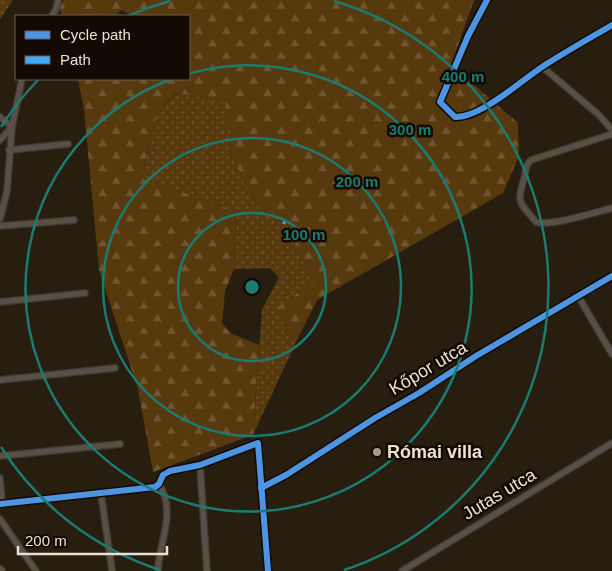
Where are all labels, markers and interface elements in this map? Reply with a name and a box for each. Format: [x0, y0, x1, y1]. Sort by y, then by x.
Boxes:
legend [15, 15, 190, 80]
text: Cycle path [60, 26, 131, 43]
text: Path [60, 51, 91, 68]
text: 400 m [442, 68, 484, 85]
text: 300 m [389, 121, 431, 138]
text: 200 m [336, 173, 378, 190]
text: 100 m [283, 226, 325, 243]
centre of rings [243, 278, 261, 296]
street label: Kőpor utca [386, 337, 471, 399]
place label: Római villa [387, 442, 483, 462]
marker: Római villa [371, 446, 383, 458]
street label: Jutas utca [459, 464, 540, 524]
scale bar [18, 524, 166, 556]
text: 200 m [25, 532, 67, 549]

